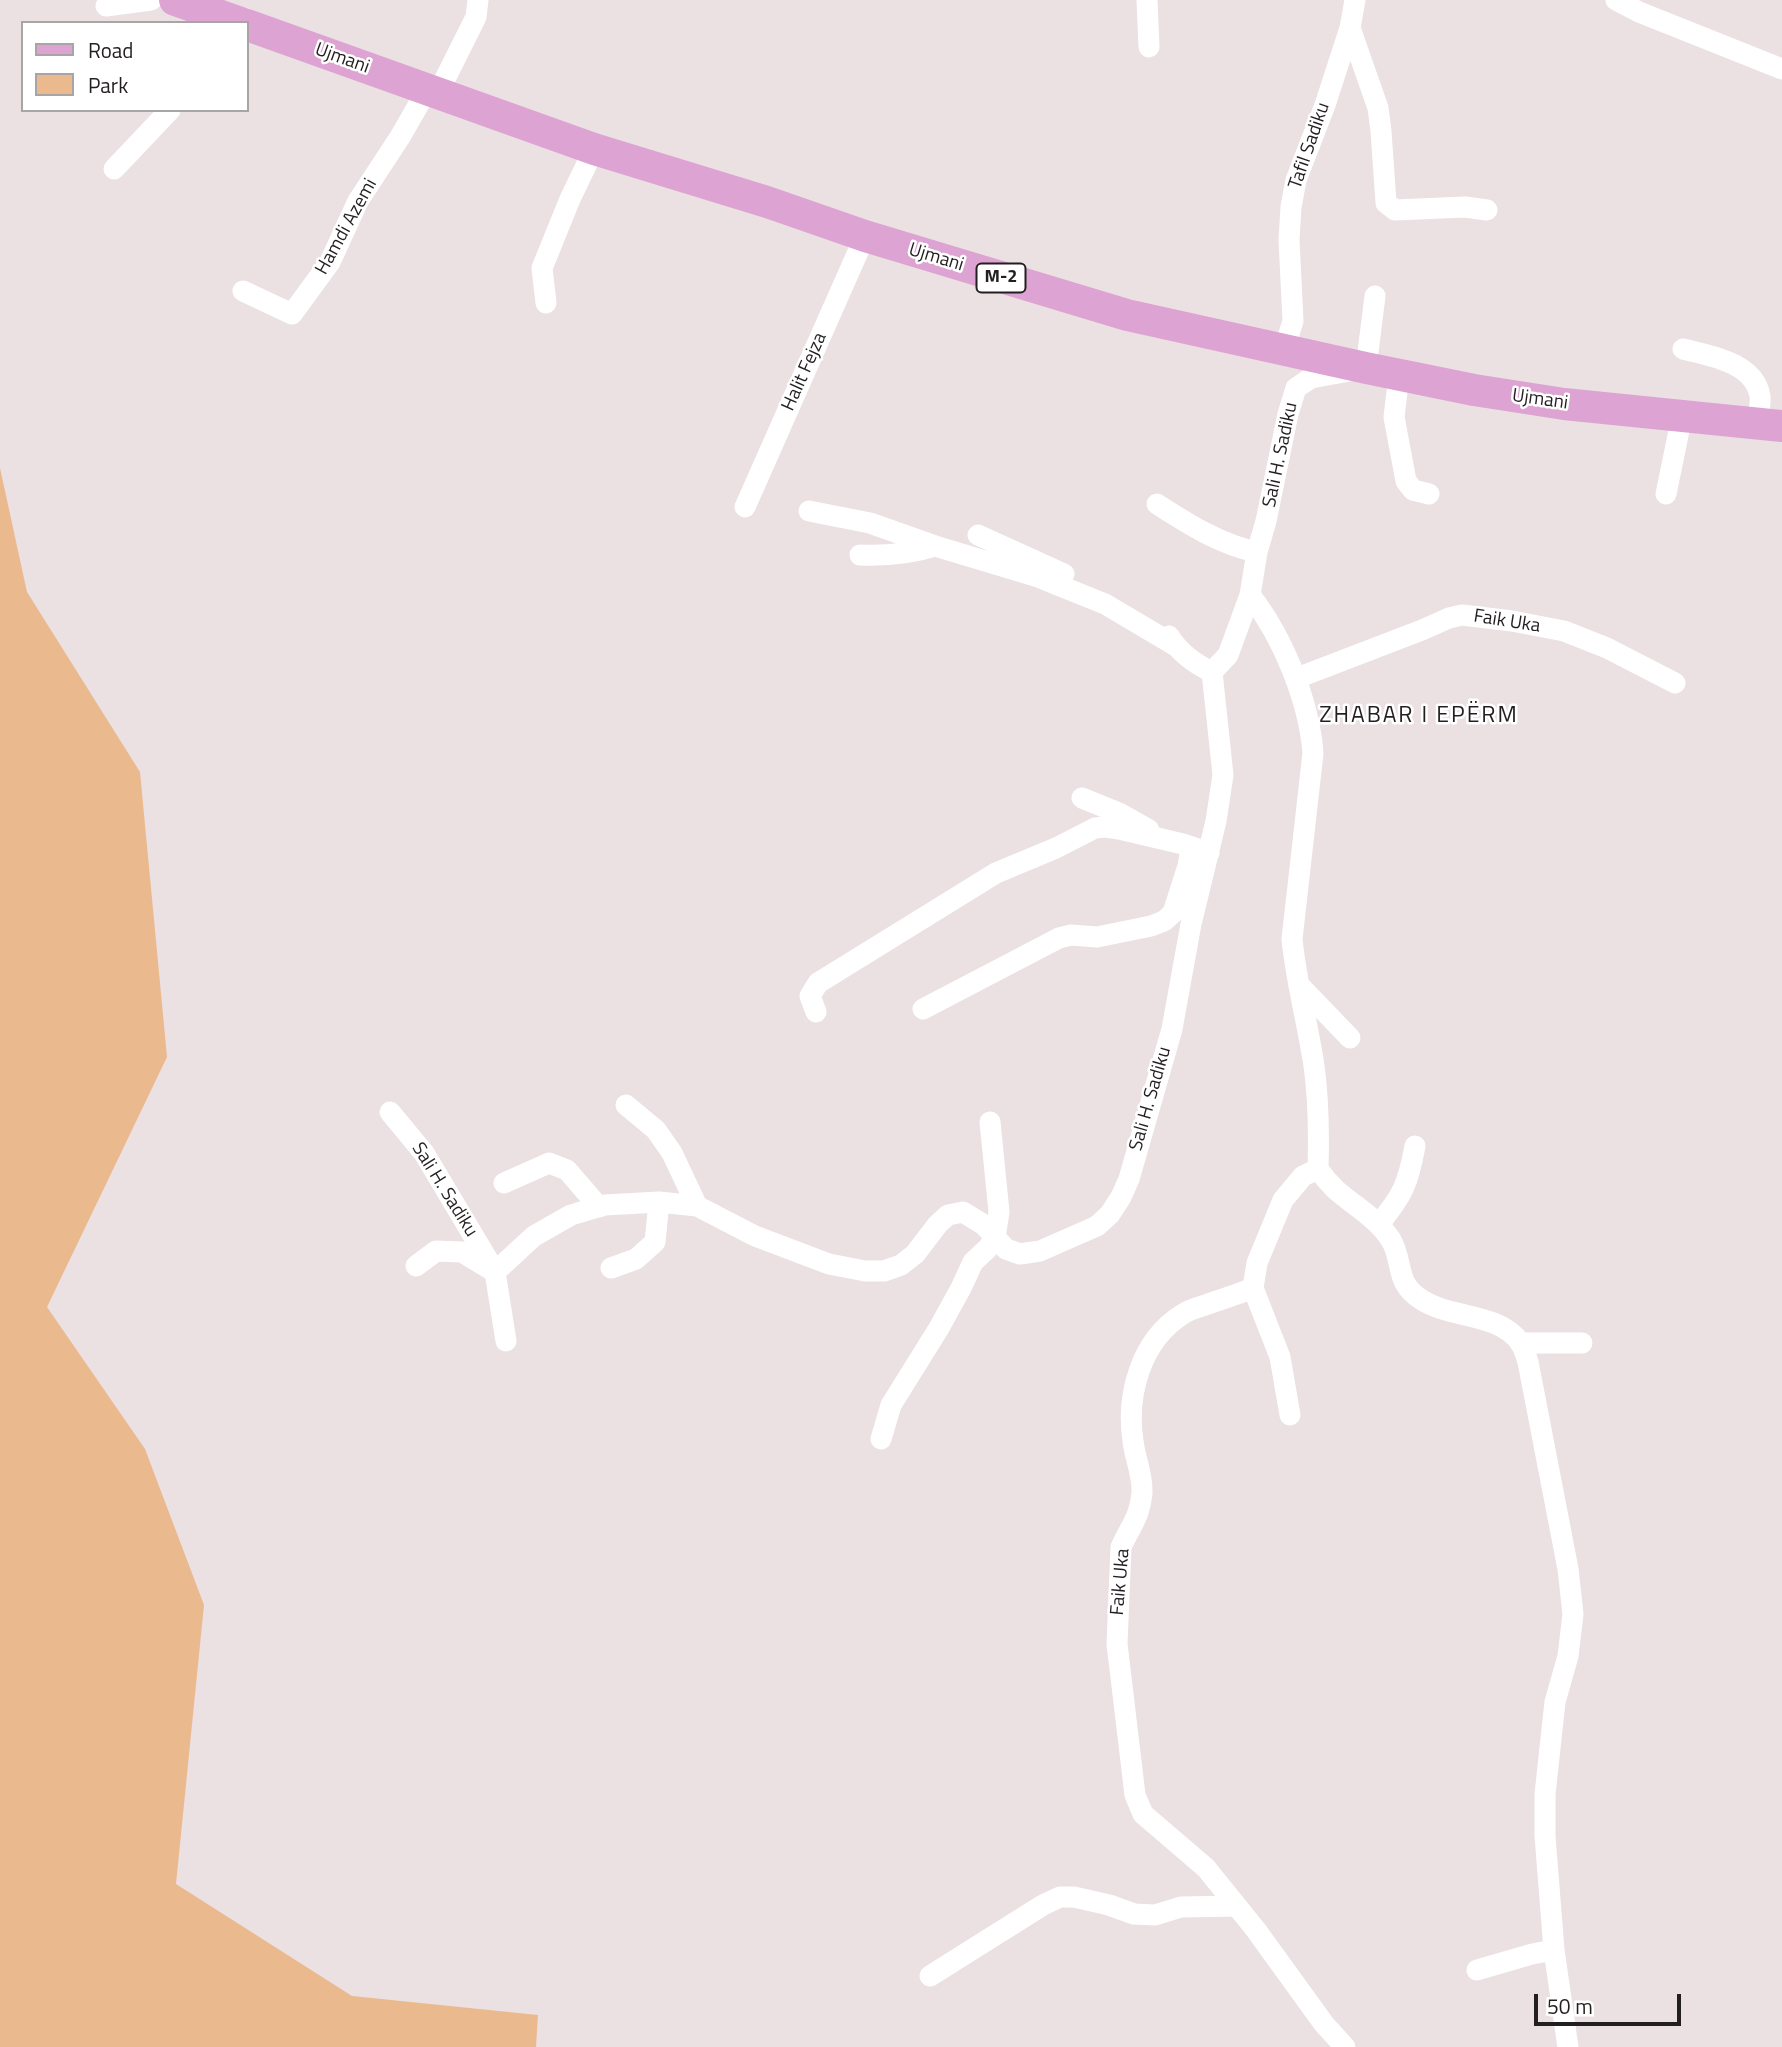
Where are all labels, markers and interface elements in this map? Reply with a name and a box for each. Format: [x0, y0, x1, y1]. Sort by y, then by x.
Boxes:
legend [21, 21, 248, 112]
text: Road [88, 34, 133, 66]
street label: Ujmani [312, 39, 372, 79]
text: Park [88, 69, 128, 101]
street label: Tafil Sadiku [1285, 100, 1335, 192]
street label: Hamdi Azemi [311, 175, 383, 279]
street label: Ujmani [906, 239, 966, 277]
road number: M-2 [976, 264, 1026, 292]
street label: Halit Fejza [778, 329, 832, 415]
street label: Ujmani [1511, 385, 1569, 415]
street label: Sali H. Sadiku [1259, 400, 1303, 510]
street label: Faik Uka [1472, 605, 1542, 639]
district label: ZHABAR I EPËRM [1321, 702, 1517, 730]
street label: Sali H. Sadiku [1125, 1044, 1177, 1154]
street label: Sali H. Sadiku [406, 1139, 482, 1241]
street label: Faik Uka [1107, 1548, 1135, 1616]
scale bar [1537, 1980, 1684, 2024]
text: 50 m [1547, 1990, 1593, 2022]

